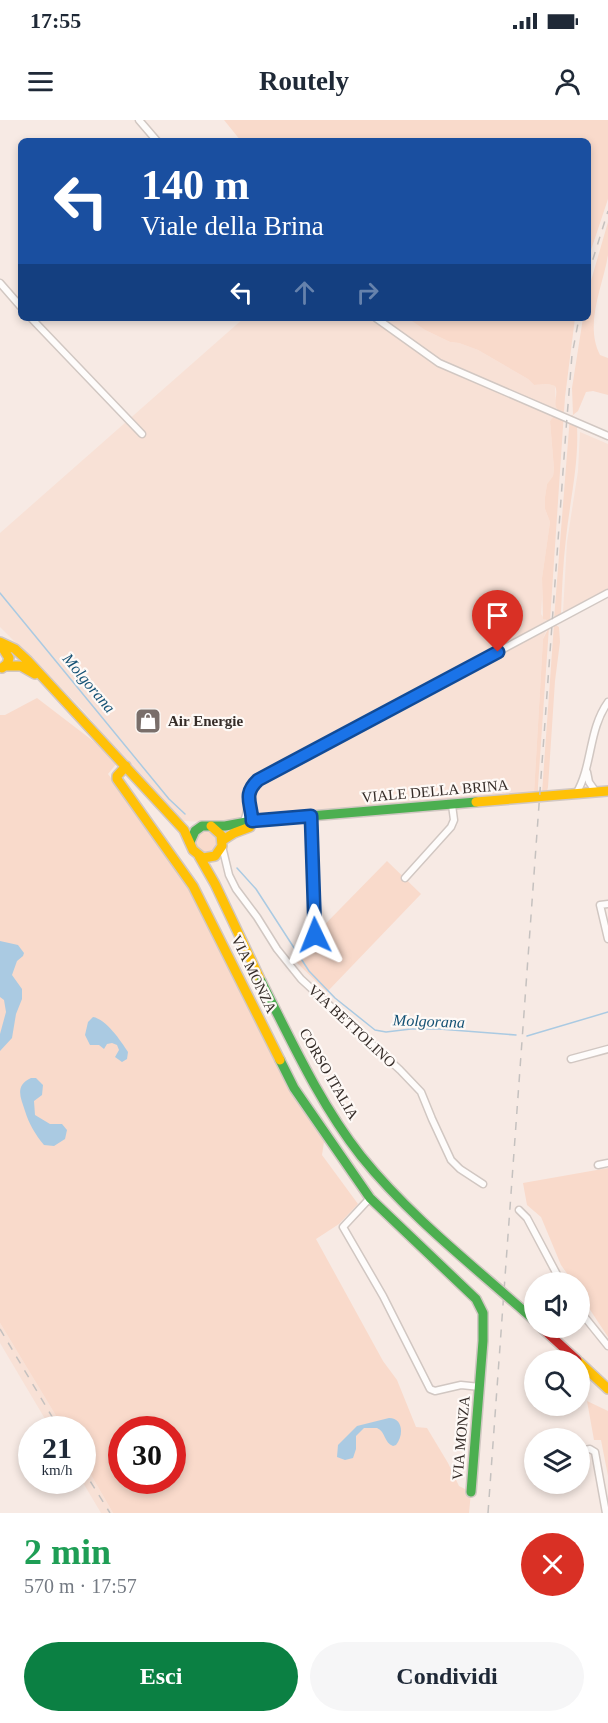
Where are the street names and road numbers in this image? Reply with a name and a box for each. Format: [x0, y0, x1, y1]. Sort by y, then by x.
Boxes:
street label: VIALE DELLA BRINA [361, 777, 509, 805]
street label: VIA MONZA [228, 932, 280, 1016]
street label: VIA BETTOLINO [305, 981, 399, 1071]
street label: CORSO ITALIA [296, 1026, 362, 1123]
street label: VIA MONZA [449, 1395, 473, 1481]

